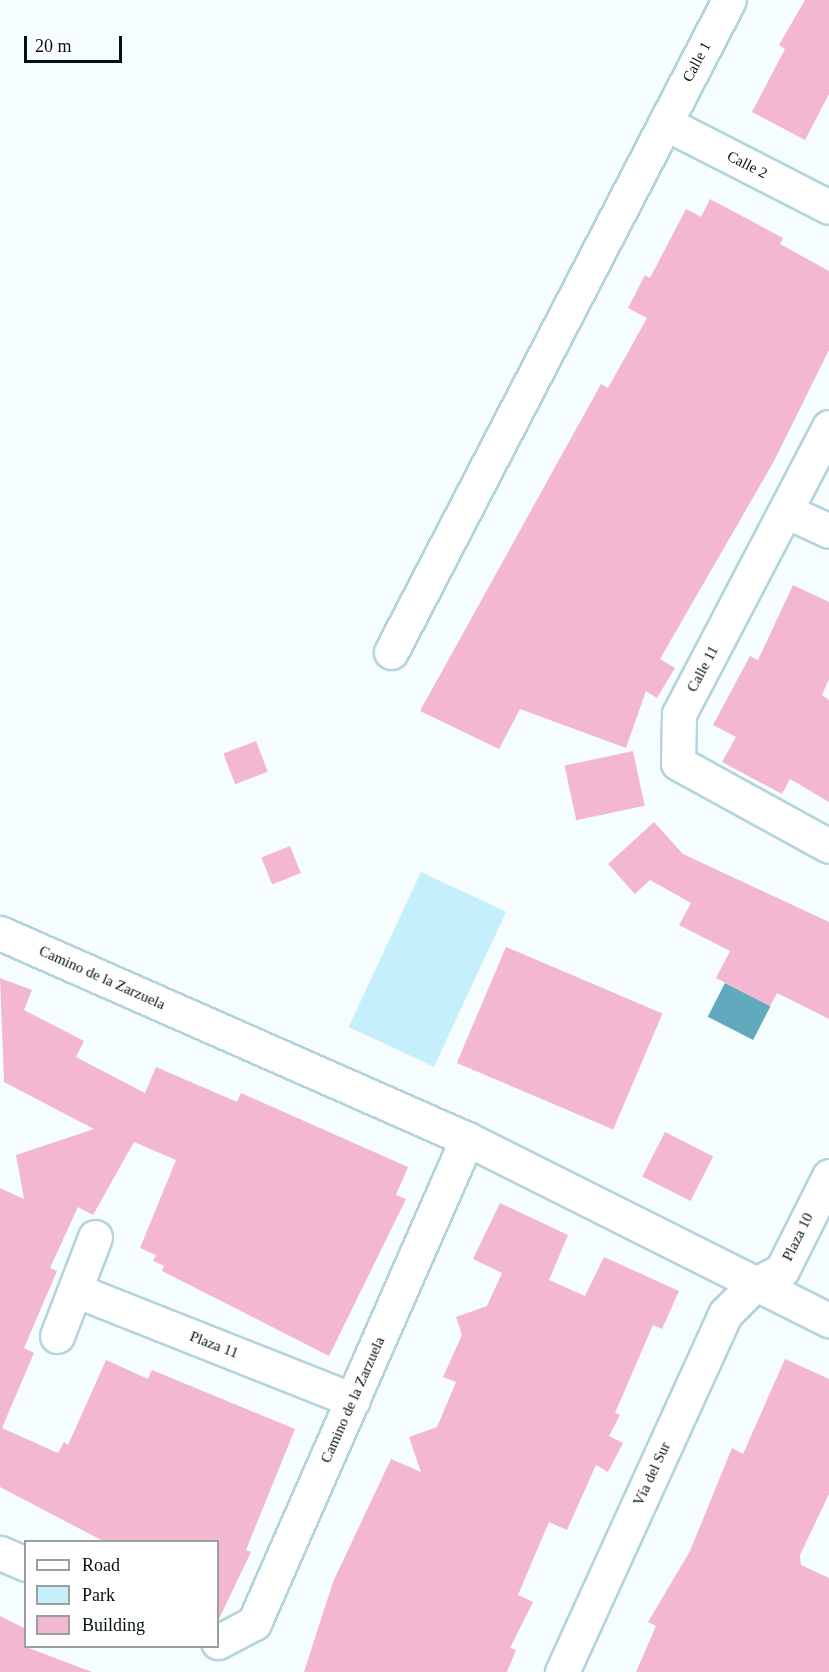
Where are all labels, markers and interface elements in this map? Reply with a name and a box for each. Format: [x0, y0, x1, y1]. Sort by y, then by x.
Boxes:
scale bar [27, 24, 124, 62]
text: 20 m [35, 36, 72, 56]
street label: Calle 1 [679, 39, 715, 85]
street label: Calle 2 [724, 147, 770, 183]
street label: Calle 11 [683, 643, 723, 695]
street label: Camino de la Zarzuela [36, 942, 168, 1014]
street label: Plaza 10 [779, 1210, 817, 1264]
street label: Plaza 11 [187, 1328, 241, 1362]
street label: Camino de la Zarzuela [317, 1334, 389, 1466]
street label: Vía del Sur [629, 1439, 675, 1509]
legend [24, 1540, 219, 1648]
text: Road [82, 1555, 120, 1575]
text: Park [82, 1585, 115, 1605]
text: Building [82, 1615, 145, 1635]

